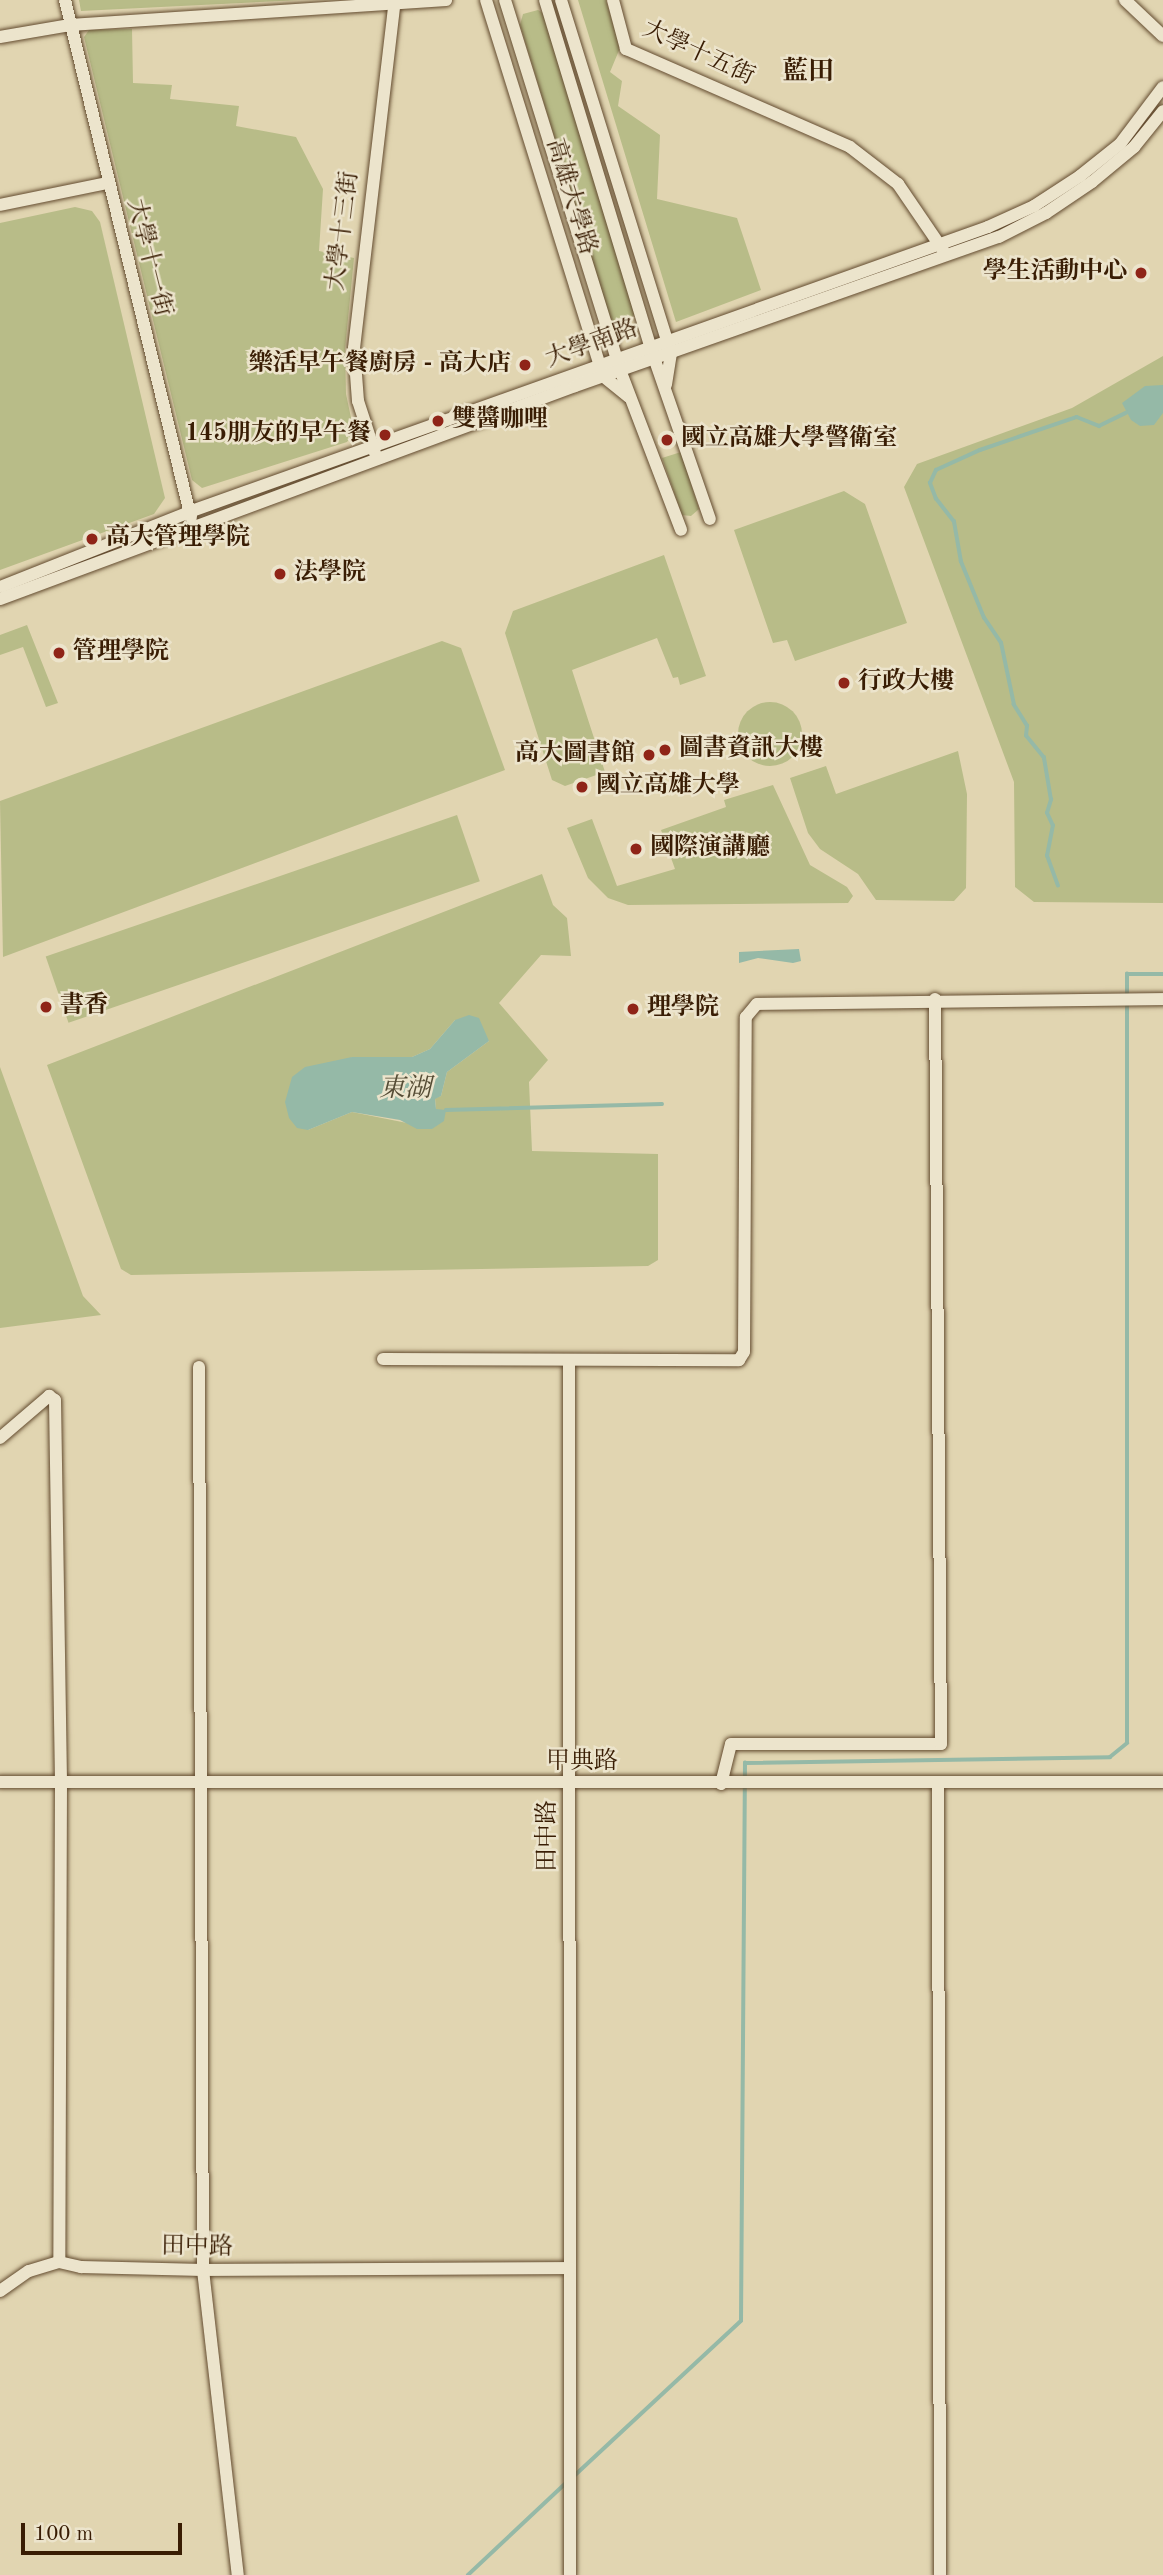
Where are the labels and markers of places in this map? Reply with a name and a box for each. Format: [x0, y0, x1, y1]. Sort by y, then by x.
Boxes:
place label: 學生活動中心 [983, 259, 1127, 287]
marker: 學生活動中心 [1133, 265, 1149, 281]
place label: 樂活早午餐廚房 - 高大店 [249, 351, 511, 379]
marker: 樂活早午餐廚房 - 高大店 [517, 357, 533, 373]
place label: 雙醬咖哩 [452, 407, 548, 435]
marker: 雙醬咖哩 [430, 413, 446, 429]
place label: 145朋友的早午餐 [185, 421, 371, 449]
place label: 國立高雄大學警衛室 [681, 426, 897, 454]
marker: 145朋友的早午餐 [377, 427, 393, 443]
marker: 國立高雄大學警衛室 [659, 432, 675, 448]
place label: 高大管理學院 [106, 525, 250, 553]
marker: 高大管理學院 [84, 531, 100, 547]
place label: 法學院 [294, 560, 366, 588]
marker: 法學院 [272, 566, 288, 582]
place label: 管理學院 [73, 639, 169, 667]
marker: 管理學院 [51, 645, 67, 661]
place label: 行政大樓 [858, 669, 954, 697]
marker: 行政大樓 [836, 675, 852, 691]
place label: 圖書資訊大樓 [679, 736, 823, 764]
place label: 高大圖書館 [515, 741, 635, 769]
marker: 圖書資訊大樓 [657, 742, 673, 758]
marker: 高大圖書館 [641, 747, 657, 763]
place label: 國立高雄大學 [596, 773, 740, 801]
marker: 國立高雄大學 [574, 779, 590, 795]
place label: 國際演講廳 [650, 835, 770, 863]
marker: 國際演講廳 [628, 841, 644, 857]
place label: 書香 [60, 993, 108, 1021]
place label: 理學院 [647, 995, 719, 1023]
marker: 書香 [38, 999, 54, 1015]
marker: 理學院 [625, 1001, 641, 1017]

